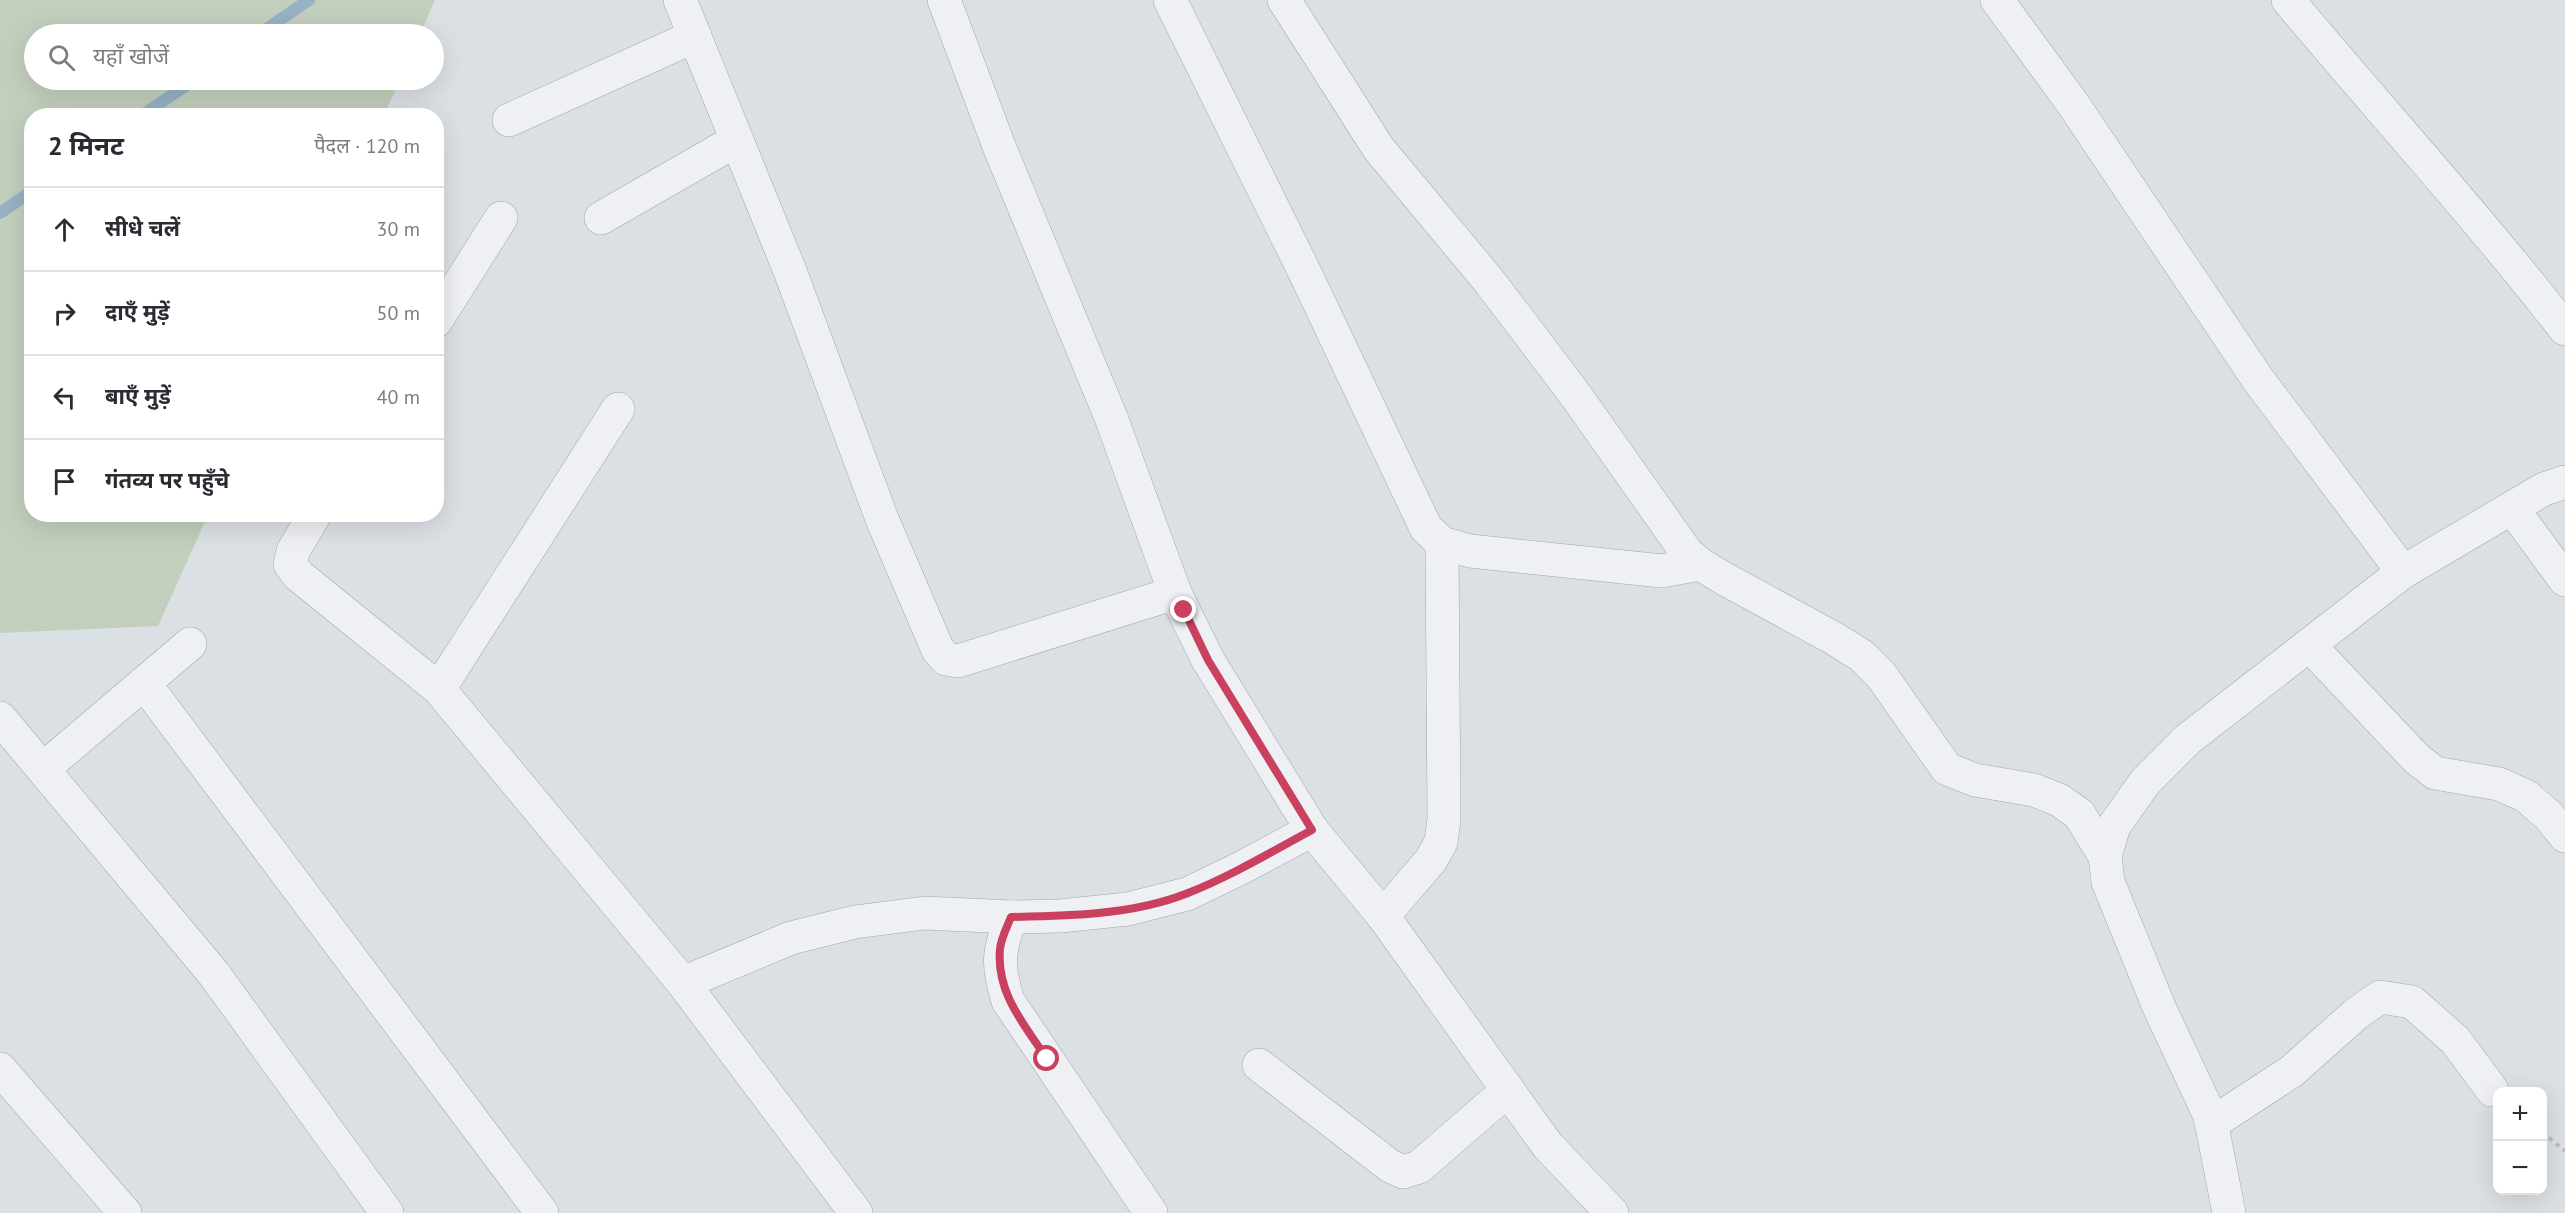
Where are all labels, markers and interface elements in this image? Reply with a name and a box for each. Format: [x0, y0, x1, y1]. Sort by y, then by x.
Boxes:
search box [24, 24, 444, 90]
icon: search [45, 41, 78, 74]
text: यहाँ खोजें [93, 42, 169, 70]
text: 2 मिनट [48, 129, 124, 162]
text: पैदल · 120 m [314, 133, 420, 159]
icon: ahead [48, 213, 81, 246]
text: सीधे चलें [105, 214, 180, 242]
text: 30 m [377, 216, 420, 242]
icon: right [48, 297, 81, 330]
text: दाएँ मुड़ें [105, 298, 170, 326]
text: 50 m [377, 300, 420, 326]
icon: left [48, 381, 81, 414]
text: बाएँ मुड़ें [105, 382, 171, 410]
text: 40 m [377, 384, 420, 410]
icon: arrive [48, 465, 81, 498]
text: गंतव्य पर पहुँचे [105, 466, 229, 494]
route end [1170, 596, 1196, 622]
route start [1033, 1045, 1059, 1071]
map controls [2493, 1087, 2547, 1195]
button: + [2493, 1087, 2547, 1141]
button: − [2493, 1141, 2547, 1195]

